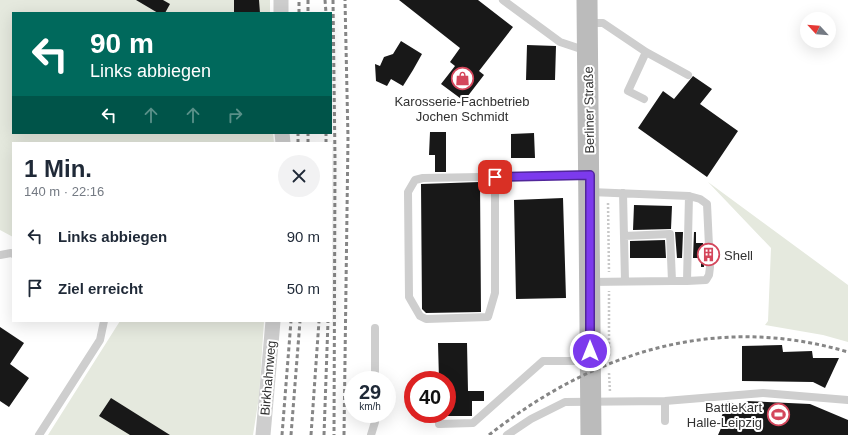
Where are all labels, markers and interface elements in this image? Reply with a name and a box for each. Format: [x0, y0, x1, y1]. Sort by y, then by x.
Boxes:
north arrow [800, 12, 836, 48]
map controls [800, 12, 836, 48]
icon: left [24, 28, 76, 80]
text: 90 m [90, 28, 154, 59]
text: Links abbiegen [90, 61, 211, 81]
shop icon: Karosserie-Fachbetrieb Jochen Schmidt [449, 66, 475, 92]
street label: Berliner Straße [581, 66, 597, 154]
place label: Karosserie-Fachbetrieb Jochen Schmidt [394, 94, 530, 124]
icon: left [98, 104, 120, 126]
icon: ahead [140, 104, 162, 126]
icon: ahead [182, 104, 204, 126]
icon: right [224, 104, 246, 126]
text: 1 Min. [24, 155, 92, 182]
button: close [278, 155, 320, 197]
pin [478, 160, 512, 194]
icon: arrive [484, 166, 506, 188]
text: 140 m · 22:16 [24, 184, 104, 199]
icon: left [24, 225, 46, 247]
text: Links abbiegen [58, 228, 167, 245]
text: 90 m [287, 228, 320, 245]
building icon: Shell [696, 242, 722, 268]
place label: Shell [724, 248, 753, 263]
icon: arrive [24, 277, 46, 299]
text: Ziel erreicht [58, 280, 143, 297]
text: 50 m [287, 280, 320, 297]
position arrow [569, 330, 611, 372]
street label: Birkhahnweg [257, 340, 279, 416]
speed limit sign: 40 [404, 371, 456, 423]
text: 29 [359, 381, 381, 403]
place label: BattleKart Halle-Leipzig [687, 400, 762, 430]
text: km/h [359, 401, 381, 412]
sports icon: BattleKart Halle-Leipzig [765, 401, 791, 427]

